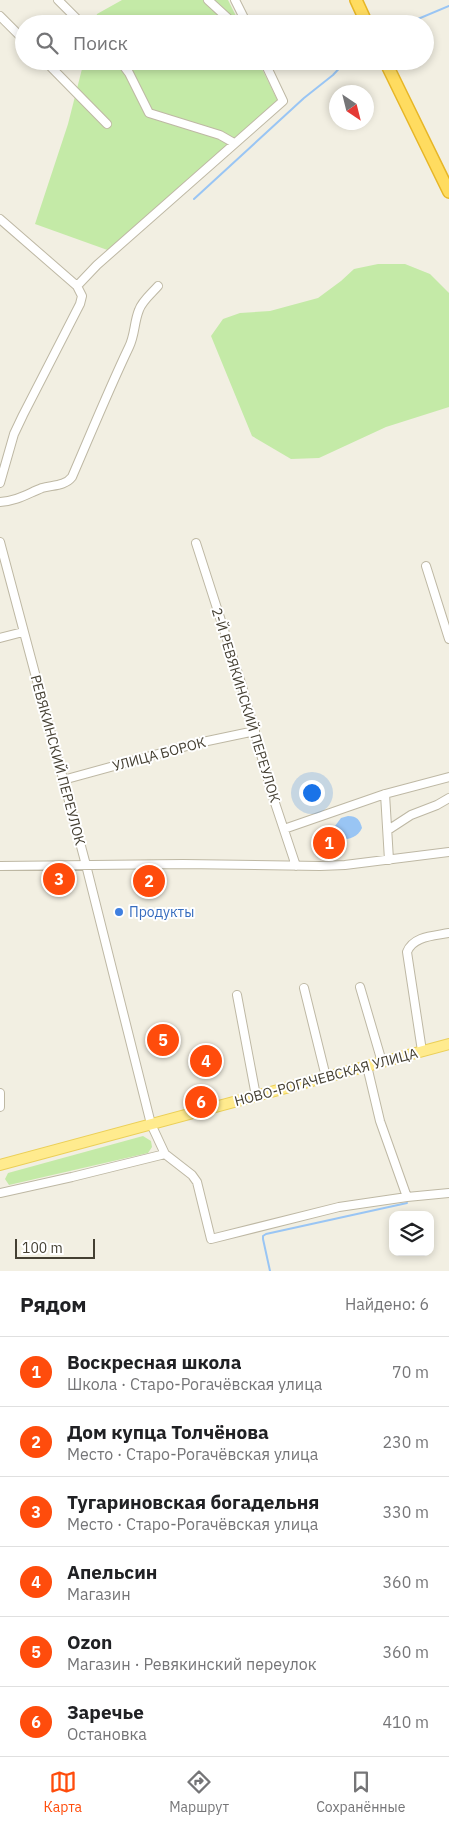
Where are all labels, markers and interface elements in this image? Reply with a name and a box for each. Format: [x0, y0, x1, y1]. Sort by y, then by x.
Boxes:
search box [15, 15, 434, 70]
icon: search [33, 29, 61, 57]
text: Поиск [73, 31, 128, 55]
north arrow [329, 85, 374, 130]
street label: 2-Й РЕВЯКИНСКИЙ ПЕРЕУЛОК [208, 605, 285, 805]
street label: РЕВЯКИНСКИЙ ПЕРЕУЛОК [27, 673, 90, 847]
street label: УЛИЦА БОРОК [110, 733, 208, 775]
your location [299, 780, 325, 806]
pin: 1 [313, 824, 345, 862]
pin: 3 [43, 860, 75, 898]
pin: 2 [133, 862, 165, 900]
place label: Продукты [129, 903, 194, 921]
marker: Продукты [113, 906, 125, 918]
pin: 5 [147, 1021, 179, 1059]
pin: 4 [190, 1042, 222, 1080]
street label: НОВО-РОГАЧЕВСКАЯ УЛИЦА [232, 1044, 420, 1110]
pin: 6 [185, 1083, 217, 1121]
map controls [389, 1211, 434, 1256]
button: layers [389, 1211, 434, 1256]
scale bar [15, 1236, 95, 1259]
text: 100 m [22, 1239, 63, 1257]
text: Рядом [20, 1290, 87, 1318]
text: Найдено: 6 [345, 1294, 429, 1314]
text: Воскресная школа [67, 1350, 242, 1374]
text: 1 [31, 1362, 41, 1382]
text: 70 m [392, 1362, 429, 1382]
text: Школа · Старо-Рогачёвская улица [67, 1374, 322, 1394]
text: Дом купца Толчёнова [67, 1420, 269, 1444]
text: 2 [31, 1432, 41, 1452]
text: 230 m [382, 1432, 429, 1452]
text: Место · Старо-Рогачёвская улица [67, 1444, 318, 1464]
text: Тугариновская богадельня [67, 1490, 319, 1514]
text: 3 [31, 1502, 41, 1522]
text: 330 m [382, 1502, 429, 1522]
text: Место · Старо-Рогачёвская улица [67, 1514, 318, 1534]
text: Апельсин [67, 1560, 157, 1584]
text: 4 [31, 1572, 41, 1592]
text: 360 m [382, 1572, 429, 1592]
text: Магазин [67, 1584, 131, 1604]
text: Ozon [67, 1630, 112, 1654]
text: 5 [31, 1642, 41, 1662]
text: 360 m [382, 1642, 429, 1662]
text: Магазин · Ревякинский переулок [67, 1654, 317, 1674]
text: Заречье [67, 1700, 144, 1724]
text: 6 [31, 1712, 41, 1732]
text: 410 m [382, 1712, 429, 1732]
text: Остановка [67, 1724, 147, 1744]
tab: Карта [44, 1768, 82, 1816]
tab: Маршрут [169, 1768, 229, 1816]
tab: Сохранённые [316, 1768, 405, 1816]

